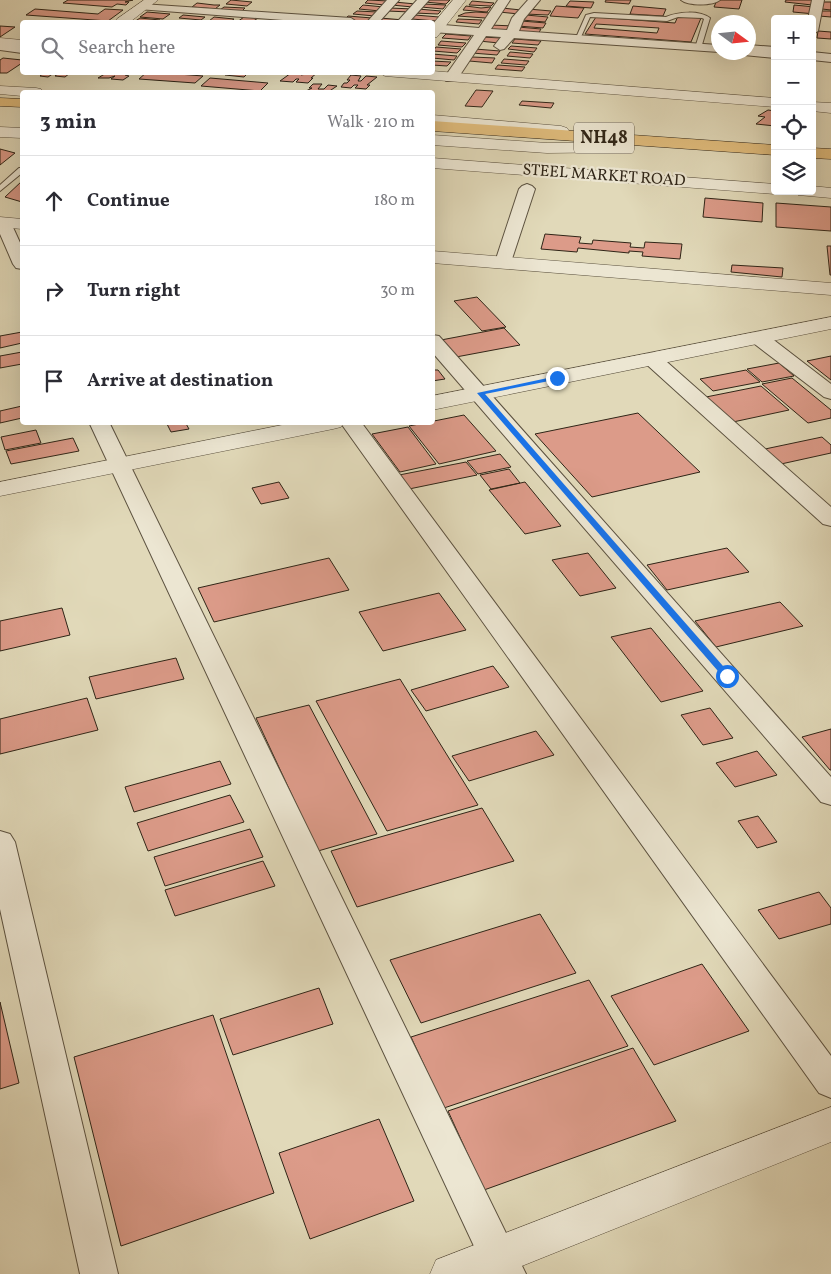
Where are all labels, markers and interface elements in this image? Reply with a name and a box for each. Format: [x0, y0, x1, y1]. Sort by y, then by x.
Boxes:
north arrow [711, 15, 756, 60]
map controls [771, 15, 816, 195]
button: + [771, 15, 816, 60]
search box [20, 20, 435, 75]
icon: search [38, 34, 66, 62]
text: Search here [78, 35, 175, 61]
button: − [771, 60, 816, 105]
button: locate [771, 105, 816, 150]
text: 3 min [40, 108, 96, 137]
text: Walk · 210 m [327, 112, 415, 134]
road number: NH48 [574, 122, 634, 154]
button: layers [771, 150, 816, 195]
street label: STEEL MARKET ROAD [522, 159, 686, 193]
icon: ahead [40, 187, 68, 215]
text: Continue [87, 188, 170, 214]
text: 180 m [374, 190, 415, 212]
icon: right [40, 277, 68, 305]
text: Turn right [87, 278, 180, 304]
text: 30 m [380, 280, 415, 302]
icon: arrive [40, 367, 68, 395]
route end [546, 367, 569, 390]
text: Arrive at destination [87, 368, 273, 394]
route start [716, 665, 739, 688]

